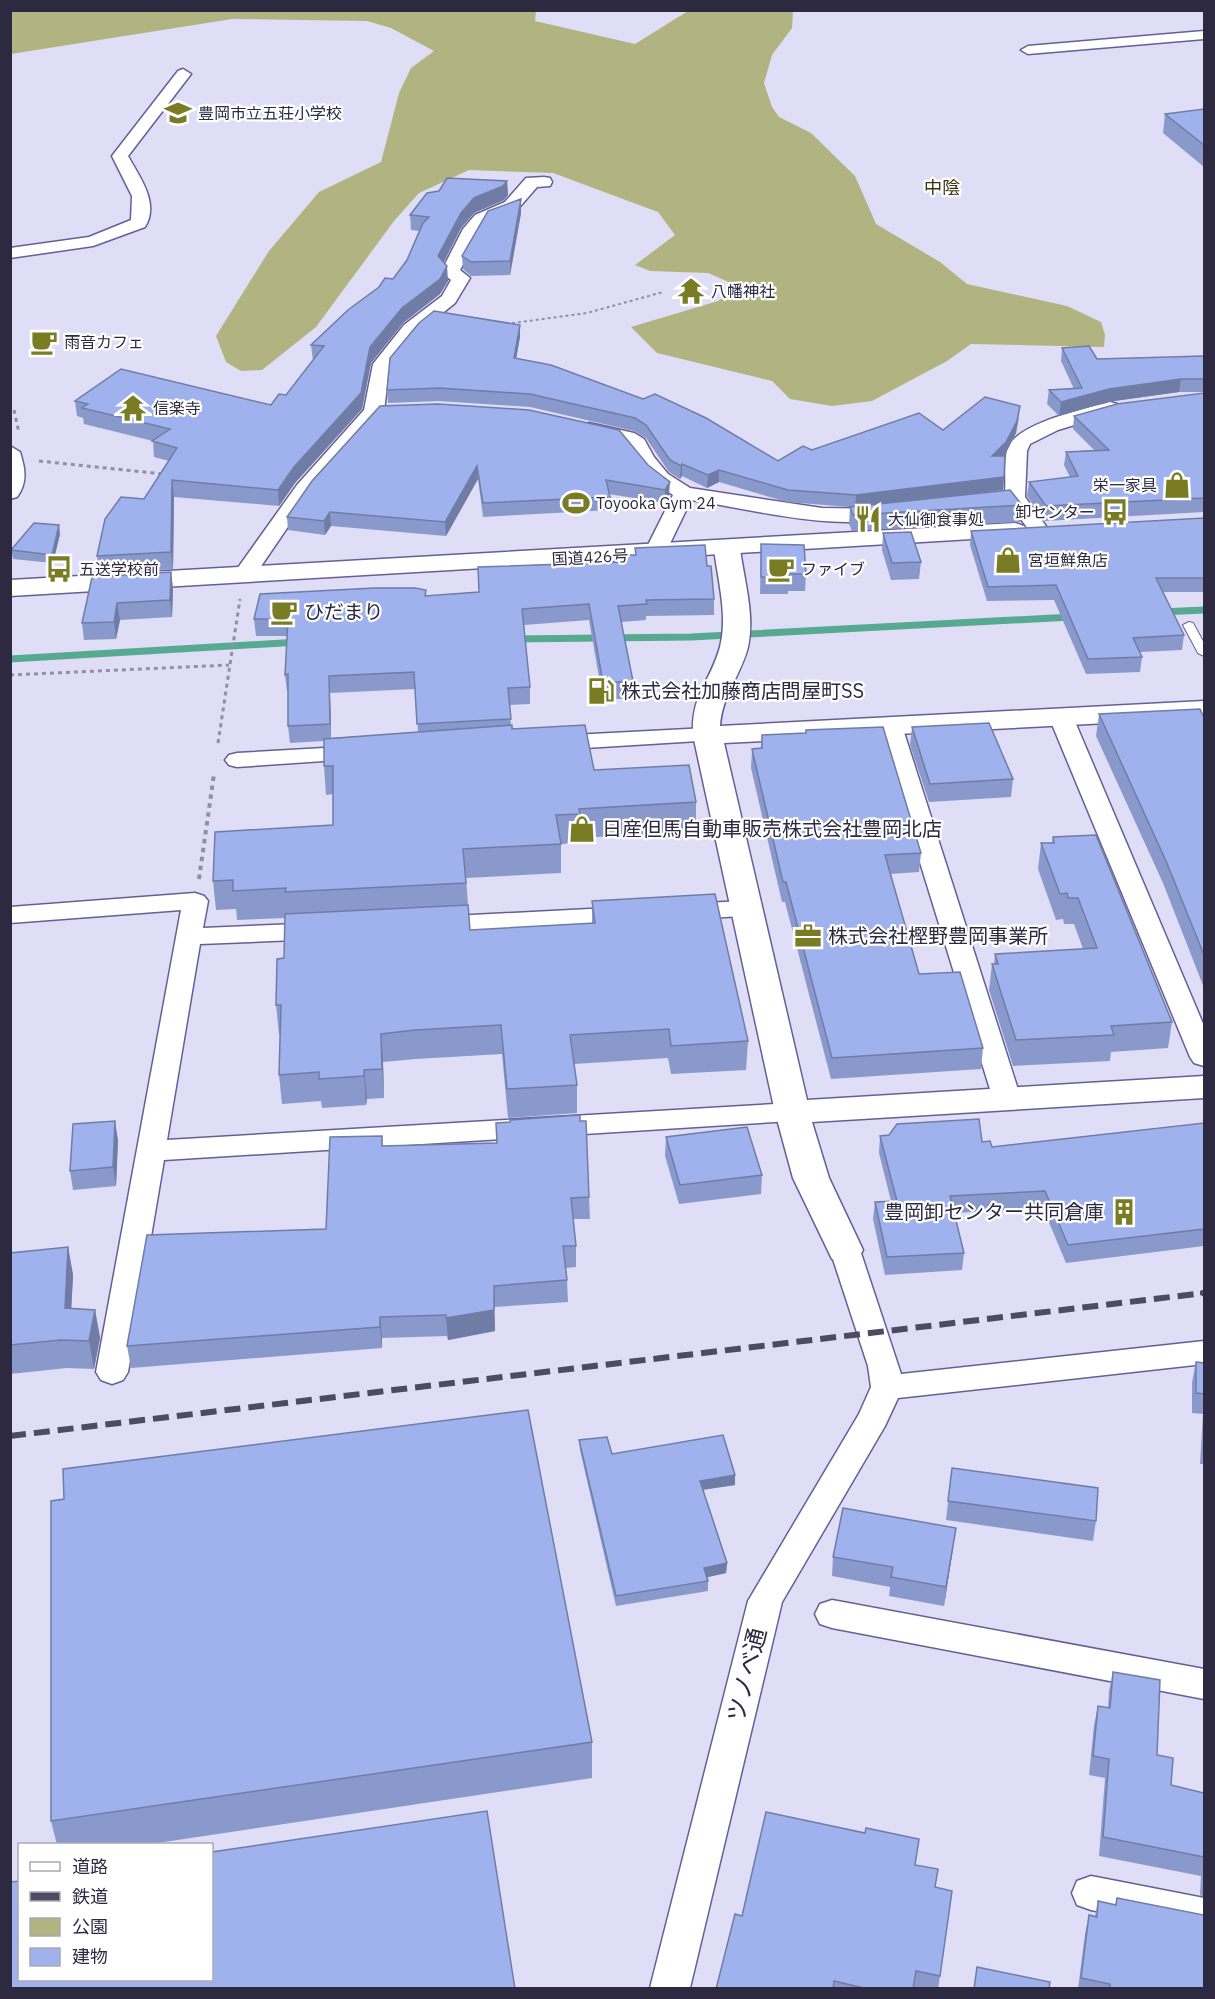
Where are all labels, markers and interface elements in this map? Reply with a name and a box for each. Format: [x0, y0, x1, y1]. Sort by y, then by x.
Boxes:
school or university icon: 豊岡市立五荘小学校 [163, 98, 193, 128]
place label: 豊岡市立五荘小学校 [198, 103, 342, 123]
district label: 中陰 [924, 176, 960, 199]
temple icon: 八幡神社 [676, 276, 706, 306]
place label: 八幡神社 [711, 281, 775, 301]
cafe icon: 雨音カフェ [29, 327, 59, 357]
place label: 雨音カフェ [64, 332, 144, 352]
temple icon: 信楽寺 [118, 393, 148, 423]
place label: 信楽寺 [153, 398, 201, 418]
shop icon: 栄一家具 [1162, 470, 1192, 500]
place label: 栄一家具 [1093, 475, 1157, 495]
sports icon: Toyooka Gym 24 [561, 488, 591, 518]
place label: Toyooka Gym 24 [596, 493, 716, 513]
bus stop icon: 卸センター [1100, 497, 1130, 527]
place label: 卸センター [1015, 502, 1095, 522]
restaurant icon: 大仙御食事処 [853, 504, 883, 534]
place label: 大仙御食事処 [888, 509, 984, 529]
street label: 国道426号 [551, 545, 629, 569]
shop icon: 宮垣鮮魚店 [993, 545, 1023, 575]
place label: 宮垣鮮魚店 [1028, 550, 1108, 570]
bus stop icon: 五送学校前 [44, 554, 74, 584]
cafe icon: ファイブ [766, 554, 796, 584]
place label: 五送学校前 [79, 559, 159, 579]
place label: ファイブ [801, 559, 865, 579]
cafe icon: ひだまり [269, 597, 299, 627]
place label: ひだまり [304, 598, 384, 625]
fuel station icon: 株式会社加藤商店問屋町SS [586, 676, 616, 706]
place label: 株式会社加藤商店問屋町SS [621, 677, 864, 704]
shop icon: 日産但馬自動車販売株式会社豊岡北店 [567, 814, 597, 844]
place label: 日産但馬自動車販売株式会社豊岡北店 [602, 815, 942, 842]
office icon: 株式会社樫野豊岡事業所 [793, 921, 823, 951]
place label: 株式会社樫野豊岡事業所 [828, 922, 1048, 949]
building icon: 豊岡卸センター共同倉庫 [1109, 1197, 1139, 1227]
place label: 豊岡卸センター共同倉庫 [884, 1198, 1104, 1225]
street label: ツノベ通 [719, 1624, 773, 1725]
legend [18, 1843, 213, 1981]
text: 道路 [72, 1855, 108, 1878]
text: 鉄道 [72, 1885, 108, 1908]
text: 公園 [72, 1915, 108, 1938]
text: 建物 [72, 1945, 108, 1968]

